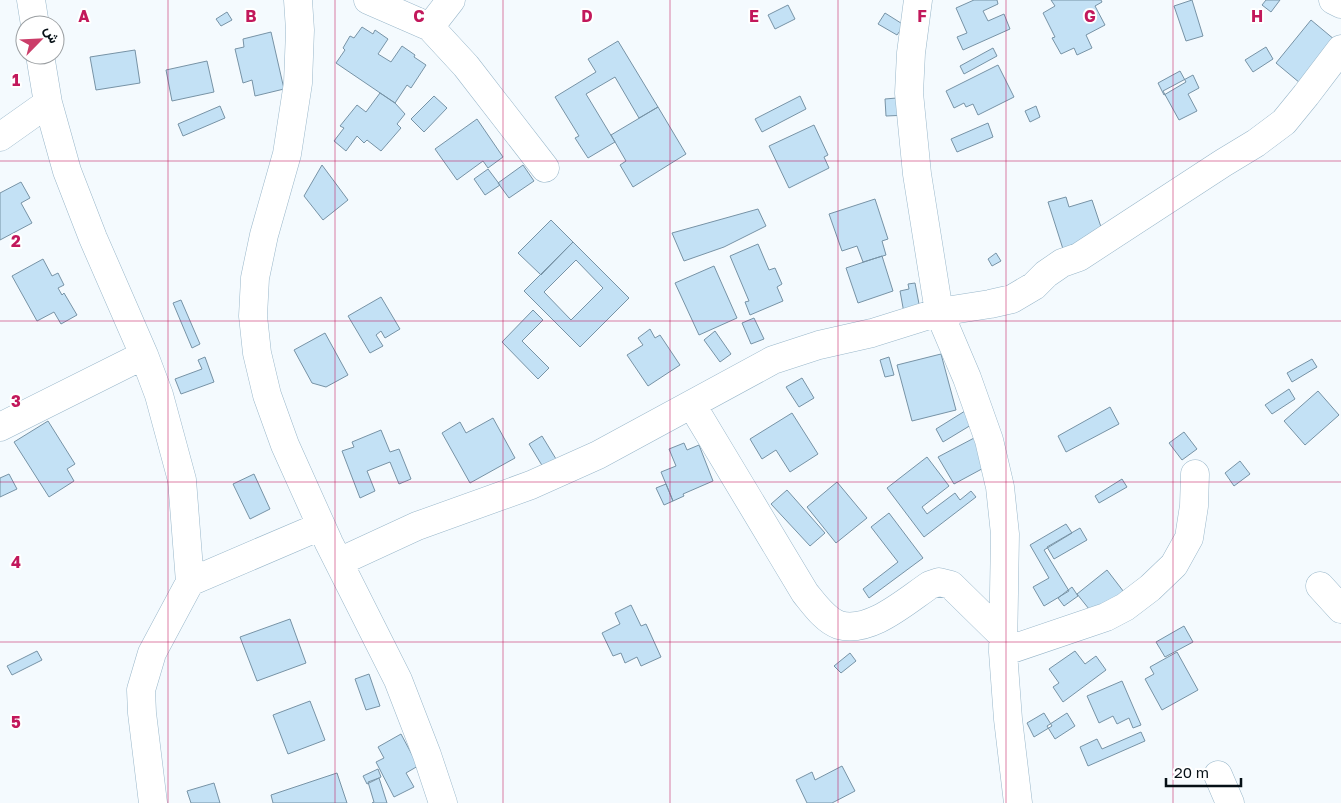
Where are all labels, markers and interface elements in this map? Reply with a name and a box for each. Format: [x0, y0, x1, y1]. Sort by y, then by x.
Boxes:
text: A [78, 6, 90, 26]
text: B [245, 6, 257, 26]
text: C [413, 6, 425, 26]
text: D [581, 6, 593, 26]
text: E [749, 6, 759, 26]
text: F [917, 6, 927, 26]
text: G [1084, 6, 1096, 26]
text: H [1251, 6, 1263, 26]
north arrow [15, 15, 65, 65]
text: ش [40, 23, 64, 46]
text: 1 [12, 70, 20, 90]
text: 2 [11, 231, 21, 251]
text: 3 [11, 391, 21, 411]
text: 4 [11, 552, 21, 572]
text: 5 [11, 712, 21, 732]
scale bar [1166, 756, 1241, 788]
text: 20 m [1174, 763, 1209, 781]

